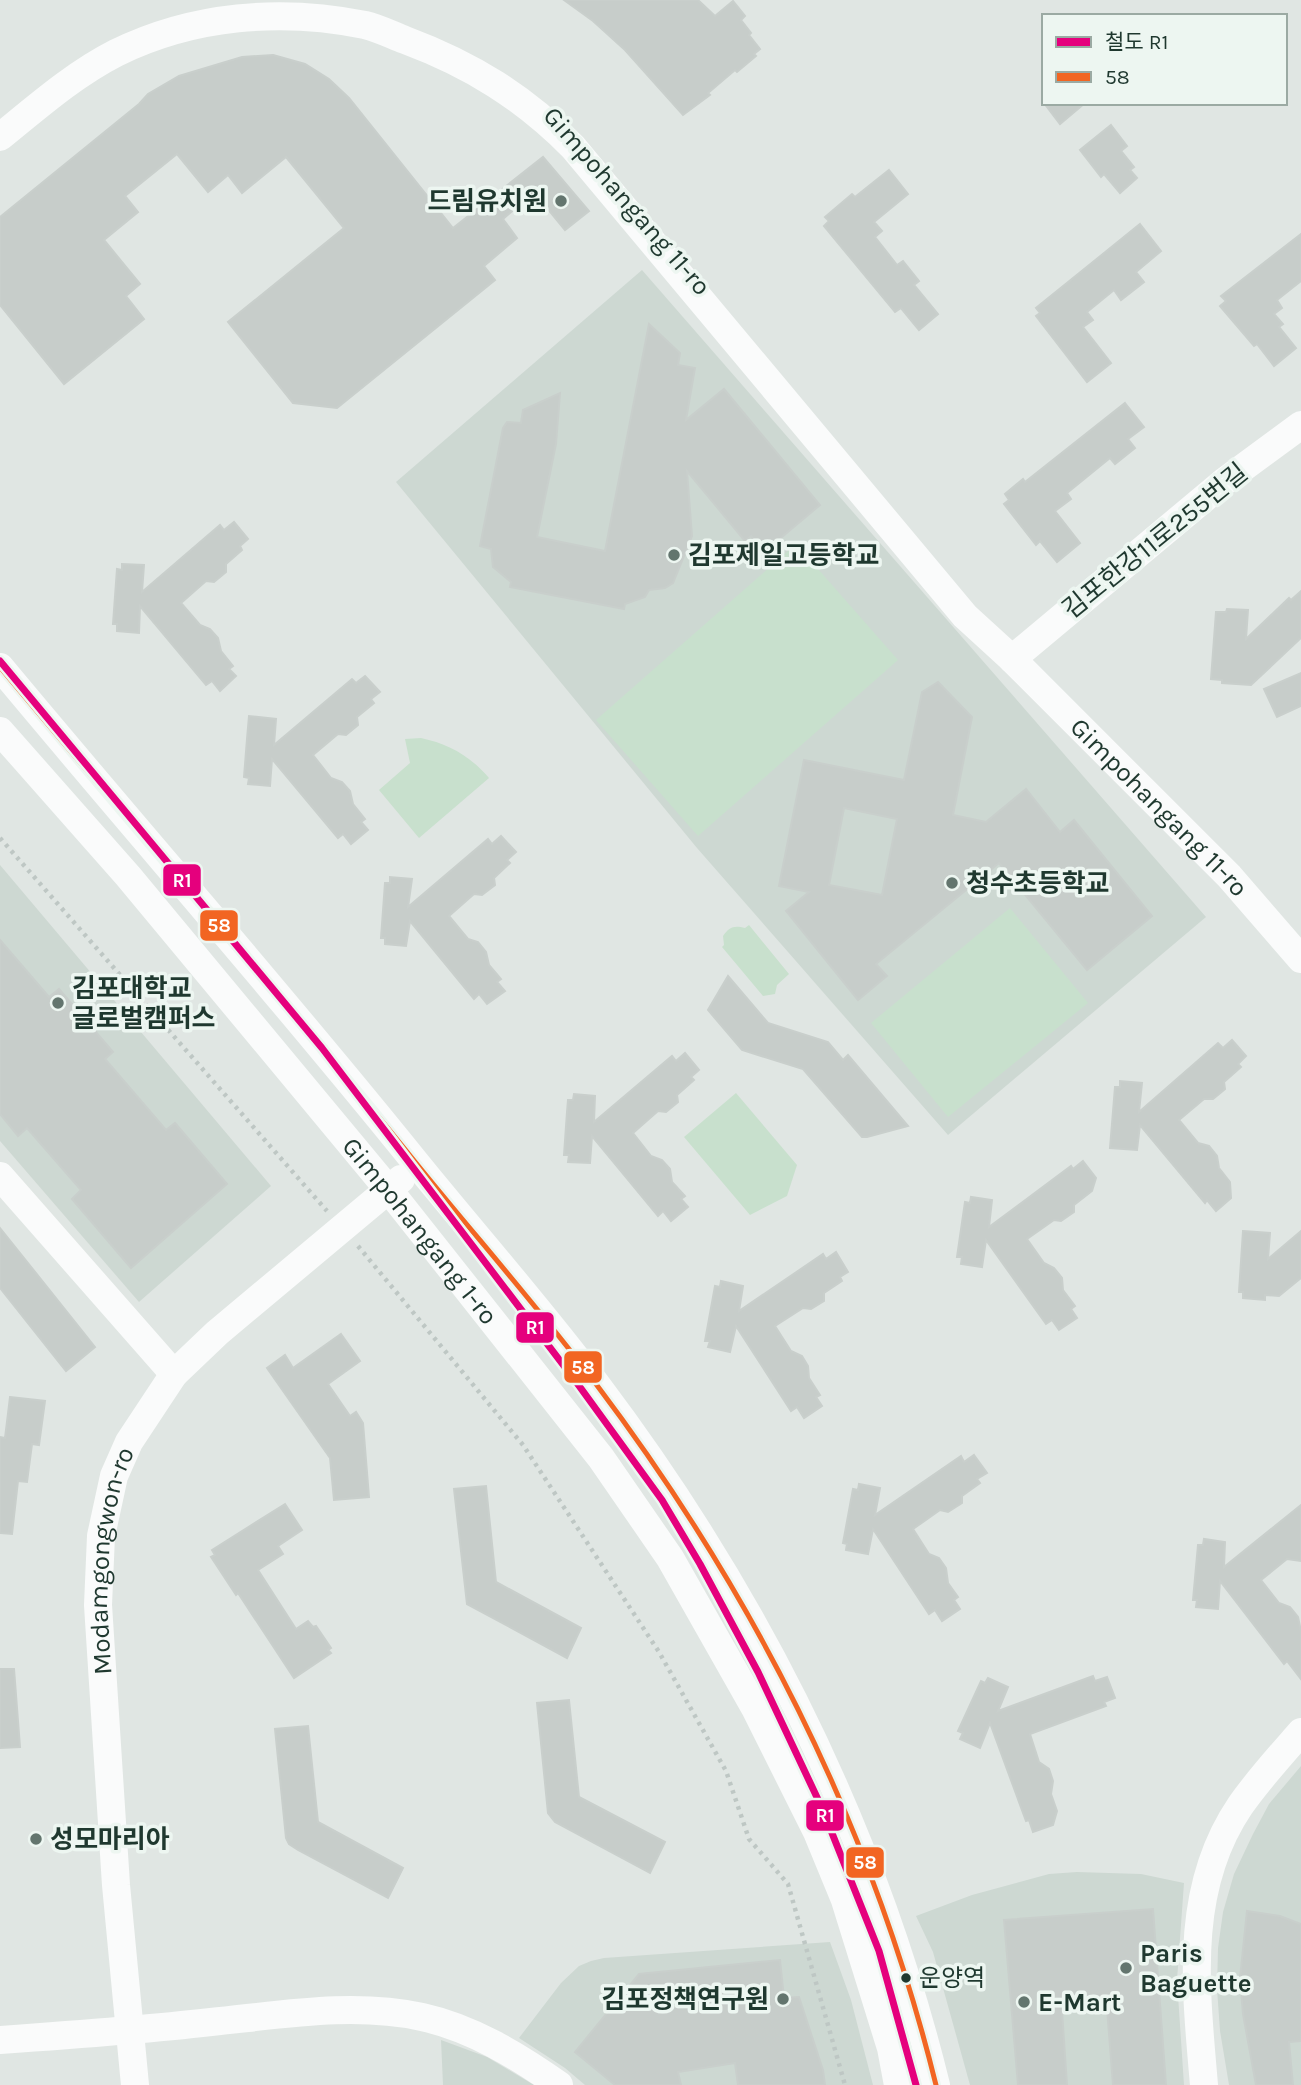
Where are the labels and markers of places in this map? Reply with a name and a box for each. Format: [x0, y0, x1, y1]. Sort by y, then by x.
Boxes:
place label: 드림유치원 [427, 186, 547, 217]
marker: 드림유치원 [553, 193, 569, 209]
place label: 김포제일고등학교 [688, 540, 879, 571]
marker: 김포제일고등학교 [666, 547, 682, 563]
place label: 청수초등학교 [966, 868, 1110, 899]
marker: 청수초등학교 [944, 875, 960, 891]
place label: 김포대학교 글로벌캠퍼스 [72, 973, 216, 1034]
marker: 김포대학교 글로벌캠퍼스 [50, 995, 66, 1011]
place label: 성모마리아 [50, 1824, 170, 1855]
marker: 성모마리아 [28, 1831, 44, 1847]
place label: Paris Baguette [1140, 1938, 1252, 1999]
marker: Paris Baguette [1118, 1960, 1134, 1976]
place label: 운양역 [919, 1964, 985, 1992]
marker: 운양역 [899, 1971, 913, 1985]
place label: 김포정책연구원 [602, 1984, 769, 2015]
place label: E-Mart [1038, 1987, 1121, 2018]
marker: 김포정책연구원 [775, 1991, 791, 2007]
marker: E-Mart [1016, 1994, 1032, 2010]

